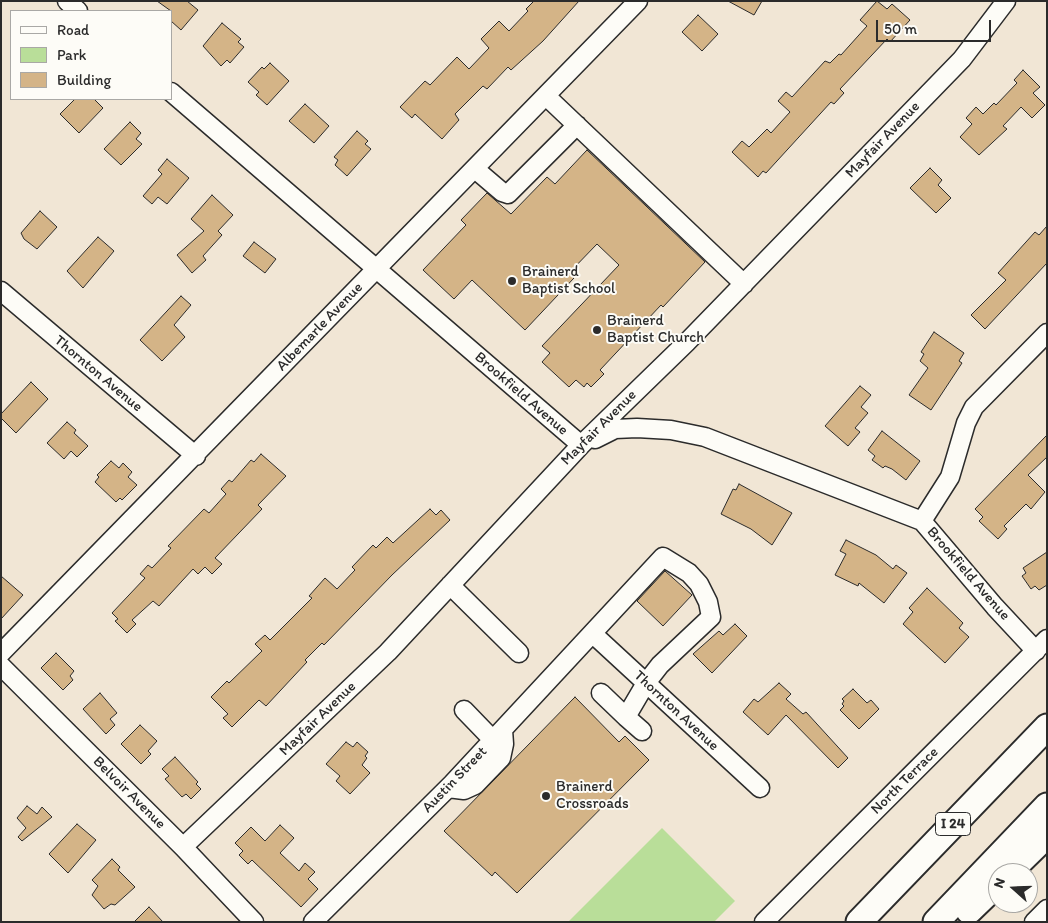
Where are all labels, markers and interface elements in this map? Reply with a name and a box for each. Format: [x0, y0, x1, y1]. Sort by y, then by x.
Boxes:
legend [10, 10, 172, 100]
scale bar [878, 10, 993, 42]
text: 50 m [884, 20, 917, 38]
text: Road [57, 21, 89, 39]
text: Park [57, 46, 87, 64]
text: Building [57, 71, 111, 89]
street label: Mayfair Avenue [842, 98, 924, 182]
place label: Brainerd Baptist School [522, 263, 615, 298]
marker: Brainerd Baptist School [506, 275, 518, 287]
street label: Albemarle Avenue [273, 279, 367, 375]
place label: Brainerd Baptist Church [607, 312, 704, 347]
marker: Brainerd Baptist Church [591, 324, 603, 336]
street label: Thornton Avenue [50, 332, 146, 416]
street label: Brookfield Avenue [471, 348, 571, 440]
street label: Mayfair Avenue [557, 386, 641, 470]
street label: Brookfield Avenue [922, 524, 1014, 624]
street label: Thornton Avenue [630, 667, 722, 755]
street label: Mayfair Avenue [276, 678, 360, 760]
street label: Austin Street [419, 743, 491, 817]
street label: North Terrace [868, 744, 942, 818]
street label: Belvoir Avenue [89, 753, 169, 833]
place label: Brainerd Crossroads [556, 778, 629, 813]
marker: Brainerd Crossroads [540, 790, 552, 802]
road number: I 24 [936, 812, 970, 836]
north arrow [988, 863, 1038, 913]
text: N [990, 876, 1009, 890]

